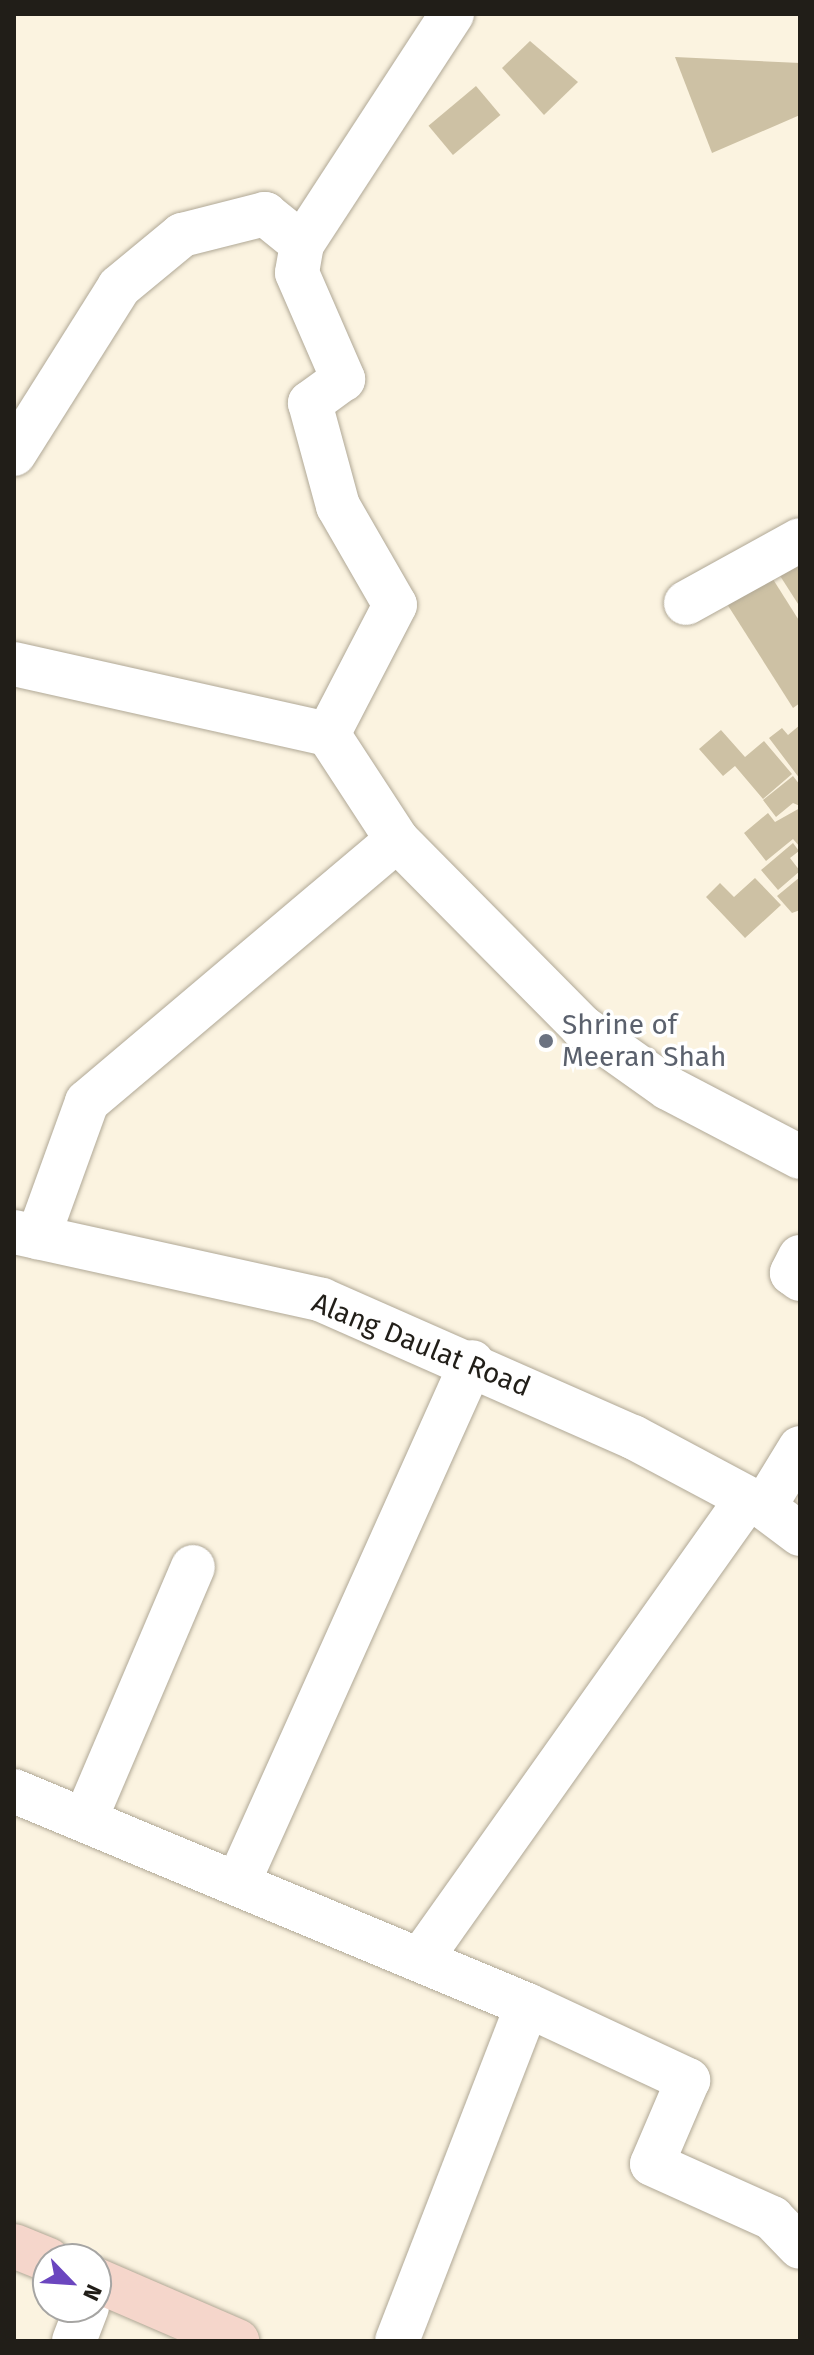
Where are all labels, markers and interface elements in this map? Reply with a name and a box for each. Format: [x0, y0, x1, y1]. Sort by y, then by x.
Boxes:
place label: Shrine of Meeran Shah [562, 1008, 726, 1074]
marker: Shrine of Meeran Shah [537, 1032, 555, 1050]
street label: Alang Daulat Road [307, 1286, 535, 1404]
north arrow [32, 2243, 112, 2323]
text: N [77, 2280, 108, 2305]

